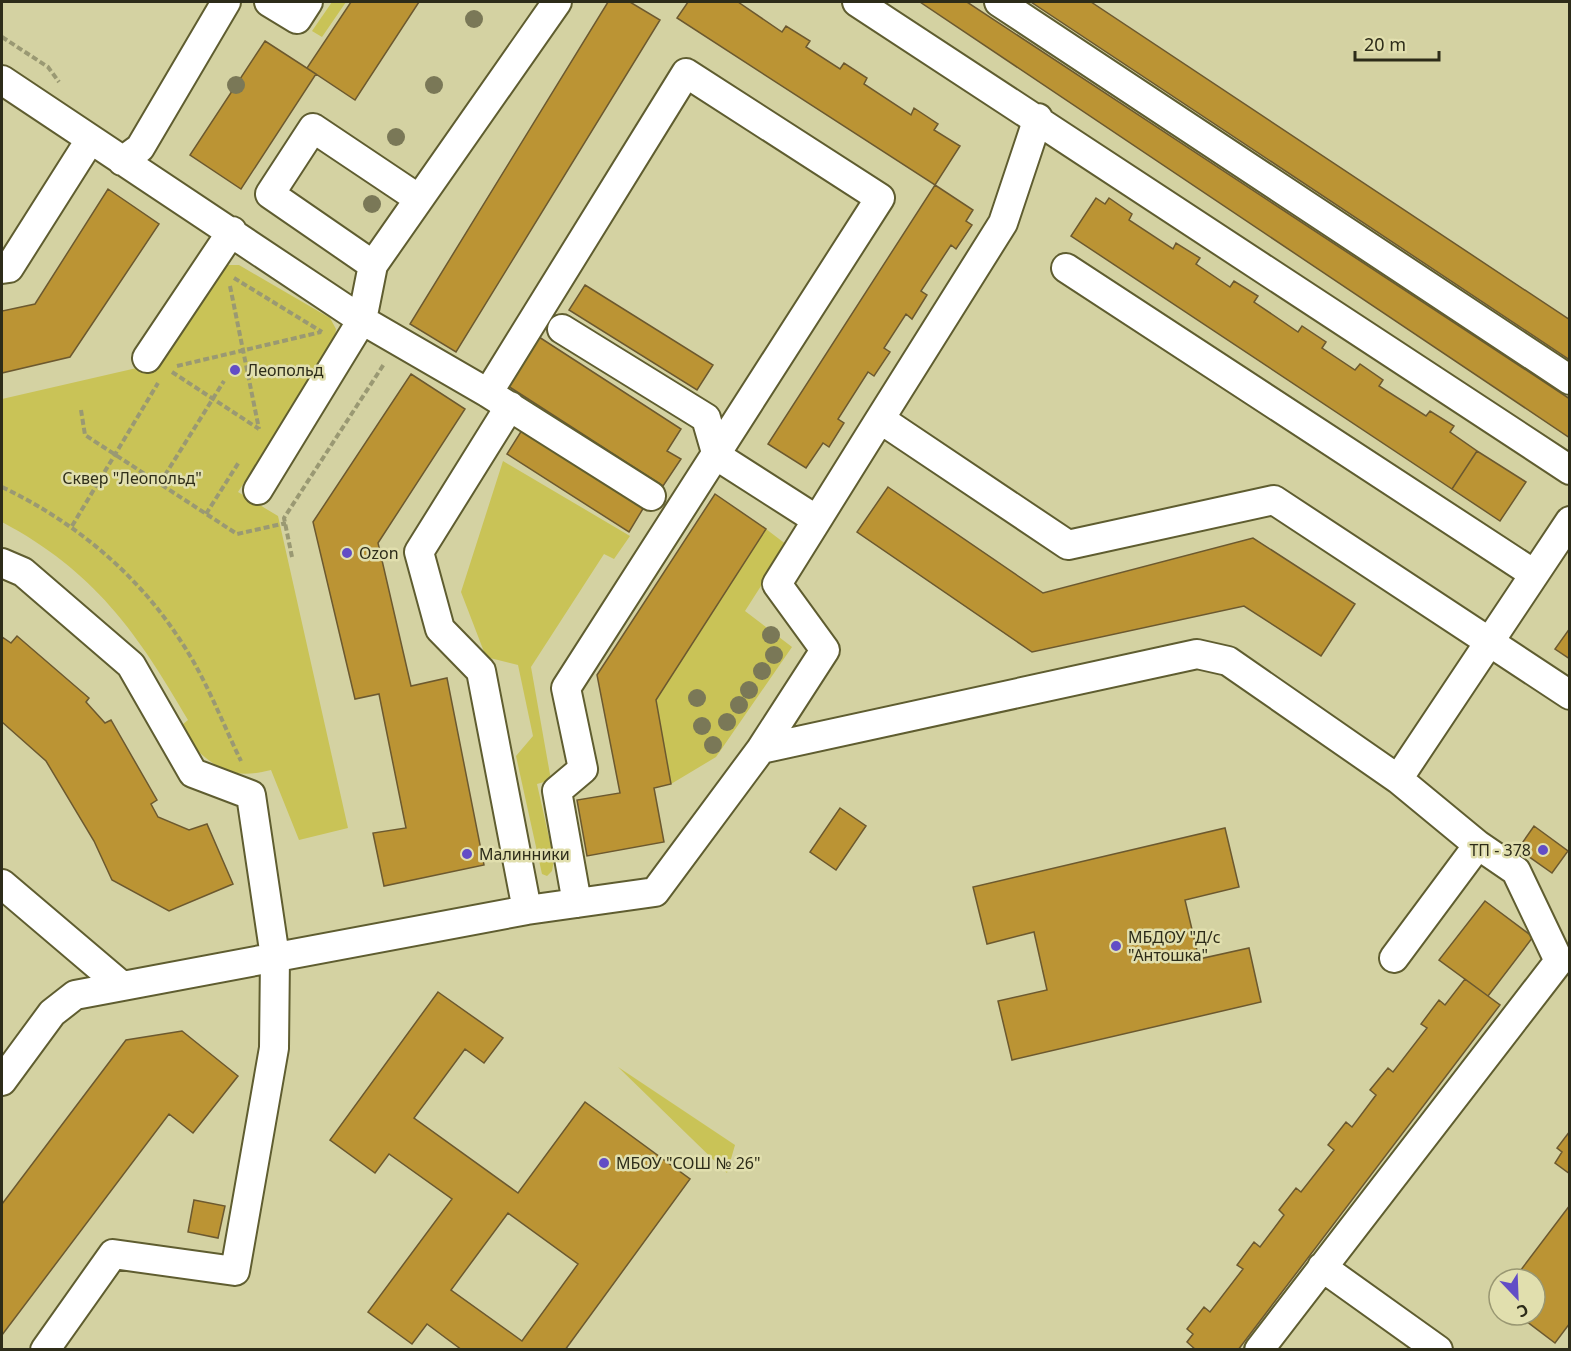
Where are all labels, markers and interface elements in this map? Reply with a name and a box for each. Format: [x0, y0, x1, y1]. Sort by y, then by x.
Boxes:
scale bar [1355, 24, 1439, 62]
text: 20 m [1364, 32, 1406, 56]
place label: Леопольд [247, 359, 324, 381]
marker: Леопольд [228, 363, 242, 377]
park label: Сквер "Леопольд" [62, 467, 202, 489]
place label: Ozon [359, 542, 399, 564]
marker: Ozon [340, 546, 354, 560]
place label: ТП - 378 [1469, 839, 1531, 861]
place label: Малинники [479, 843, 570, 865]
marker: ТП - 378 [1536, 843, 1550, 857]
marker: Малинники [460, 847, 474, 861]
place label: МБДОУ "Д/с "Антошка" [1128, 926, 1221, 966]
marker: МБДОУ "Д/с "Антошка" [1109, 939, 1123, 953]
place label: МБОУ "СОШ № 26" [616, 1152, 761, 1174]
marker: МБОУ "СОШ № 26" [597, 1156, 611, 1170]
north arrow [1487, 1267, 1547, 1327]
text: С [1514, 1299, 1532, 1323]

